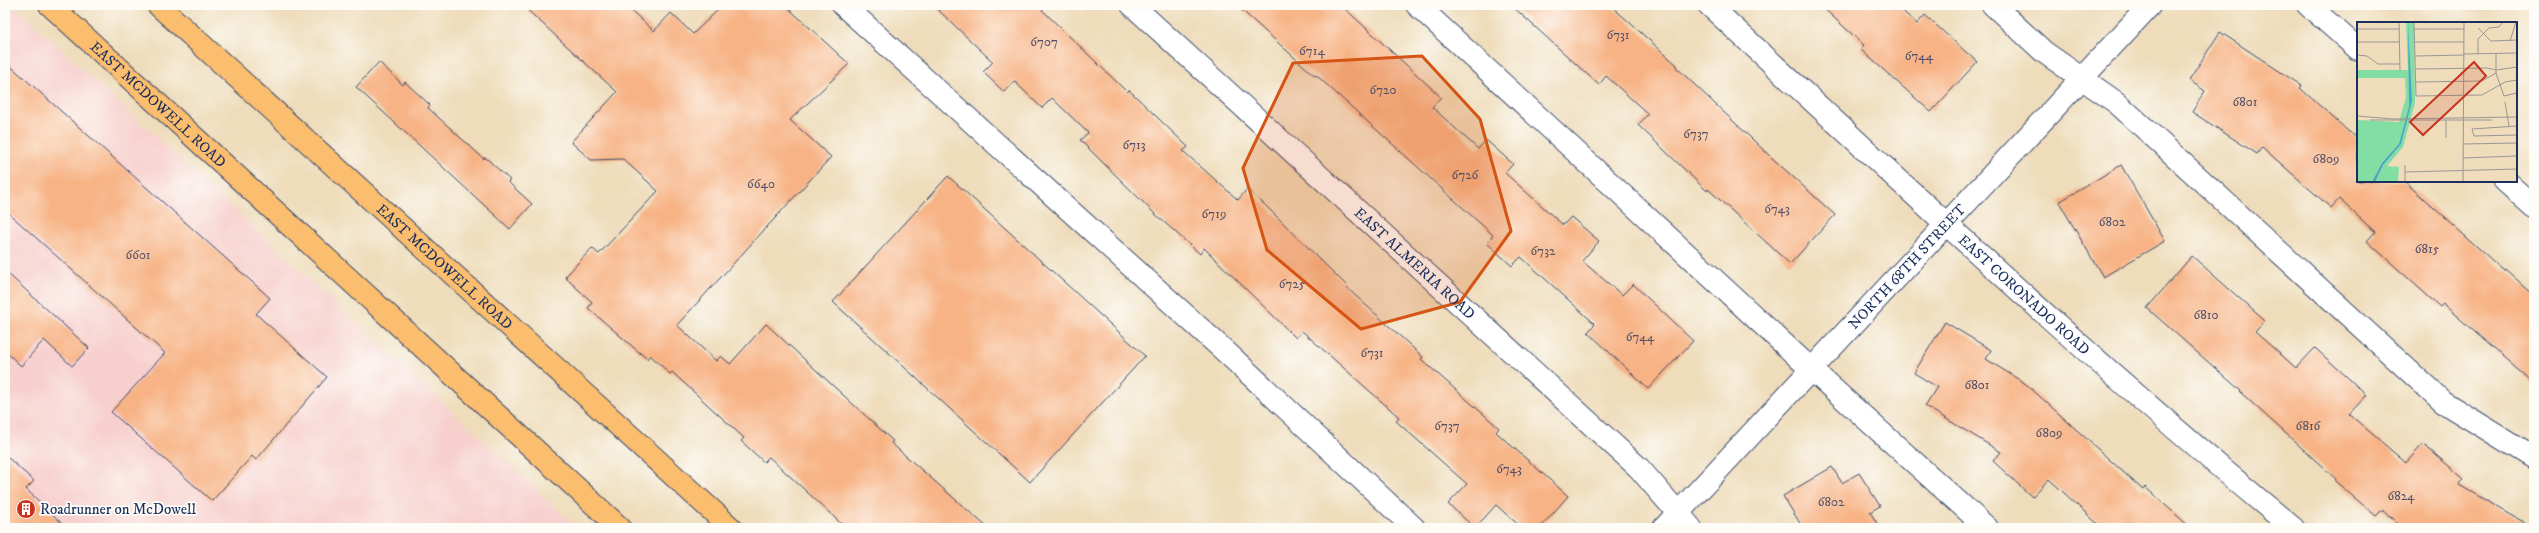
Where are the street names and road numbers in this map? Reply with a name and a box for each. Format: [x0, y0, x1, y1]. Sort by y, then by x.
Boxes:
street label: EAST MCDOWELL ROAD [86, 38, 230, 172]
street label: EAST MCDOWELL ROAD [372, 200, 516, 334]
street label: NORTH 68TH STREET [1845, 200, 1971, 333]
street label: EAST ALMERIA ROAD [1350, 204, 1479, 324]
street label: EAST CORONADO ROAD [1954, 231, 2094, 359]

